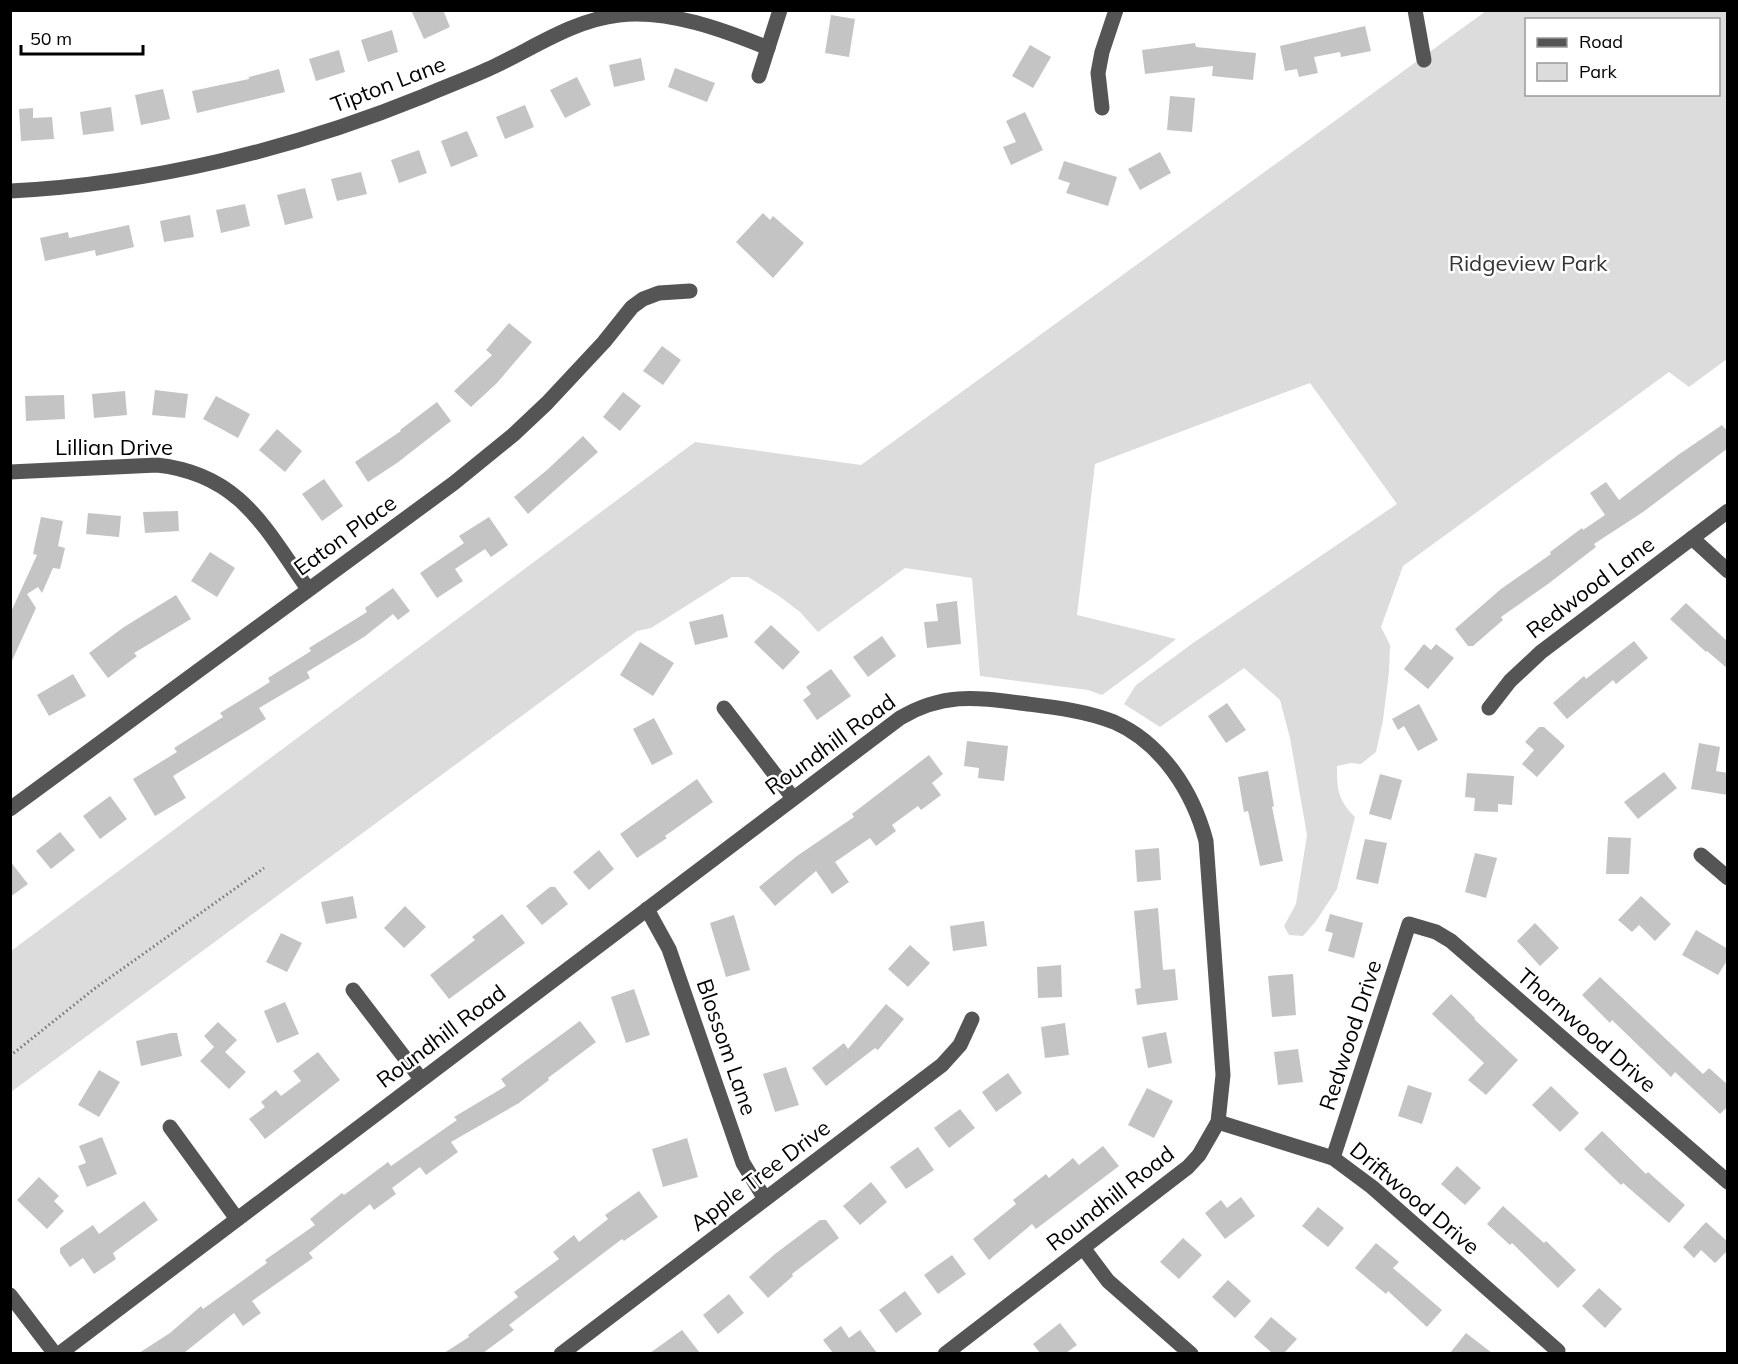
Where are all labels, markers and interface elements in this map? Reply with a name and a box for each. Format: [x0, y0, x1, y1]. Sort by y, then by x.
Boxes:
scale bar [21, 18, 142, 56]
legend [1525, 18, 1720, 96]
text: 50 m [30, 27, 72, 50]
text: Road [1579, 30, 1623, 53]
street label: Tipton Lane [327, 49, 449, 119]
text: Park [1579, 60, 1618, 83]
park label: Ridgeview Park [1449, 249, 1608, 277]
street label: Lillian Drive [55, 433, 173, 461]
street label: Eaton Place [288, 488, 402, 582]
street label: Redwood Lane [1520, 530, 1660, 644]
street label: Roundhill Road [759, 687, 901, 801]
street label: Redwood Drive [1313, 956, 1387, 1114]
street label: Thornwood Drive [1512, 962, 1662, 1098]
street label: Blossom Lane [691, 975, 763, 1119]
street label: Roundhill Road [371, 978, 511, 1094]
street label: Apple Tree Drive [685, 1113, 835, 1237]
street label: Driftwood Drive [1344, 1136, 1486, 1260]
street label: Roundhill Road [1040, 1139, 1180, 1257]

